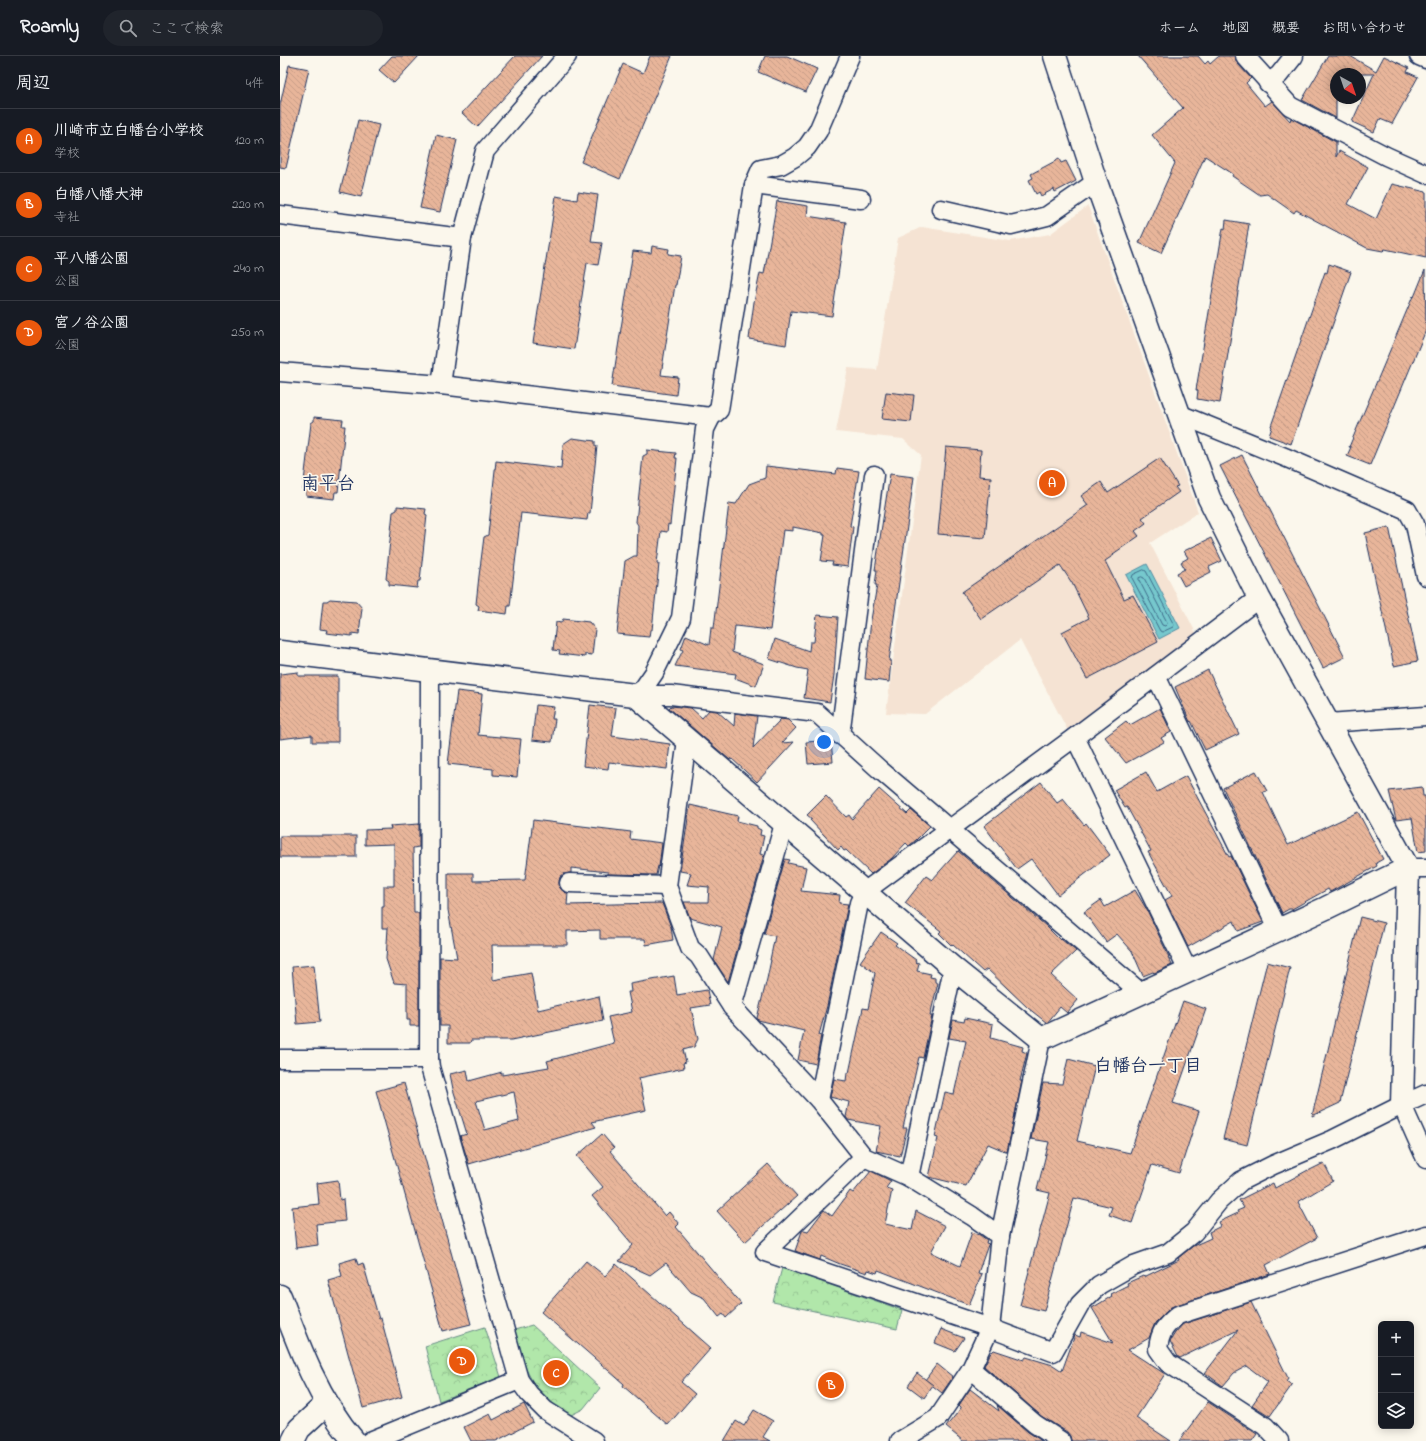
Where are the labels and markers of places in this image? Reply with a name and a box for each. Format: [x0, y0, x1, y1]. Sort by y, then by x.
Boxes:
pin: A [1039, 468, 1065, 498]
pin: D [449, 1346, 475, 1376]
pin: C [543, 1358, 569, 1388]
pin: B [818, 1370, 844, 1400]

